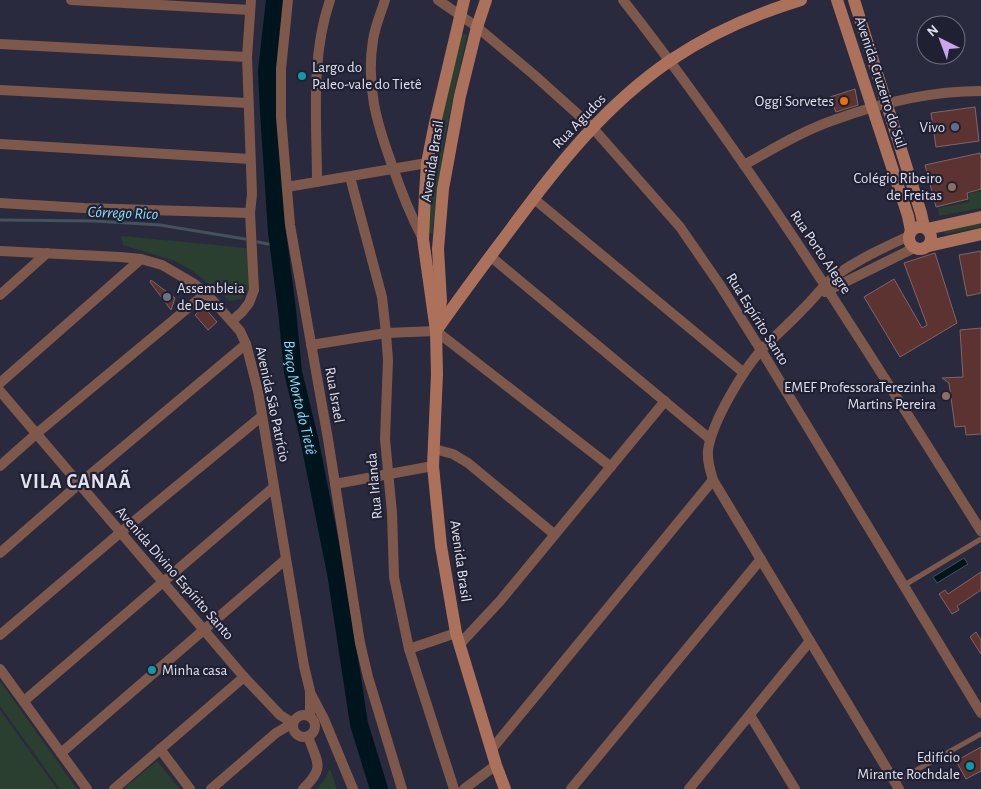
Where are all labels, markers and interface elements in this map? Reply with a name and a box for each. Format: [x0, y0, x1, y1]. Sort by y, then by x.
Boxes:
street label: Avenida Cruzeiro do Sul [852, 15, 909, 150]
north arrow [916, 15, 966, 65]
text: N [925, 23, 941, 40]
place label: Largo do Paleo-vale do Tietê [312, 60, 422, 92]
marker: Largo do Paleo-vale do Tietê [296, 70, 308, 82]
street label: Rua Agudos [550, 91, 609, 152]
place label: Oggi Sorvetes [755, 94, 834, 109]
marker: Oggi Sorvetes [838, 95, 850, 107]
street label: Avenida Brasil [419, 119, 446, 203]
place label: Vivo [919, 120, 945, 135]
marker: Vivo [949, 121, 961, 133]
place label: Colégio Ribeiro de Freitas [853, 171, 942, 203]
marker: Colégio Ribeiro de Freitas [946, 181, 958, 193]
water label: Córrego Rico [87, 204, 159, 222]
street label: Rua Porto Alegre [787, 208, 854, 297]
street label: Rua Espírito Santo [723, 271, 792, 368]
place label: Assembleia de Deus [177, 281, 245, 313]
marker: Assembleia de Deus [161, 291, 173, 303]
water label: Braço Morto do Tietê [281, 340, 319, 457]
street label: Avenida São Patrício [253, 345, 292, 463]
street label: Rua Israel [322, 366, 347, 424]
place label: EMEF ProfessoraTerezinha Martins Pereira [784, 380, 936, 412]
marker: EMEF ProfessoraTerezinha Martins Pereira [940, 390, 952, 402]
street label: Rua Irlanda [364, 452, 385, 520]
district label: VILA CANAÃ [20, 469, 132, 492]
street label: Avenida Divino Espírito Santo [113, 504, 236, 643]
street label: Avenida Brasil [447, 519, 474, 603]
place label: Minha casa [162, 663, 228, 678]
marker: Minha casa [146, 664, 158, 676]
place label: Edifício Mirante Rochdale [857, 750, 960, 782]
marker: Edifício Mirante Rochdale [964, 760, 976, 772]

